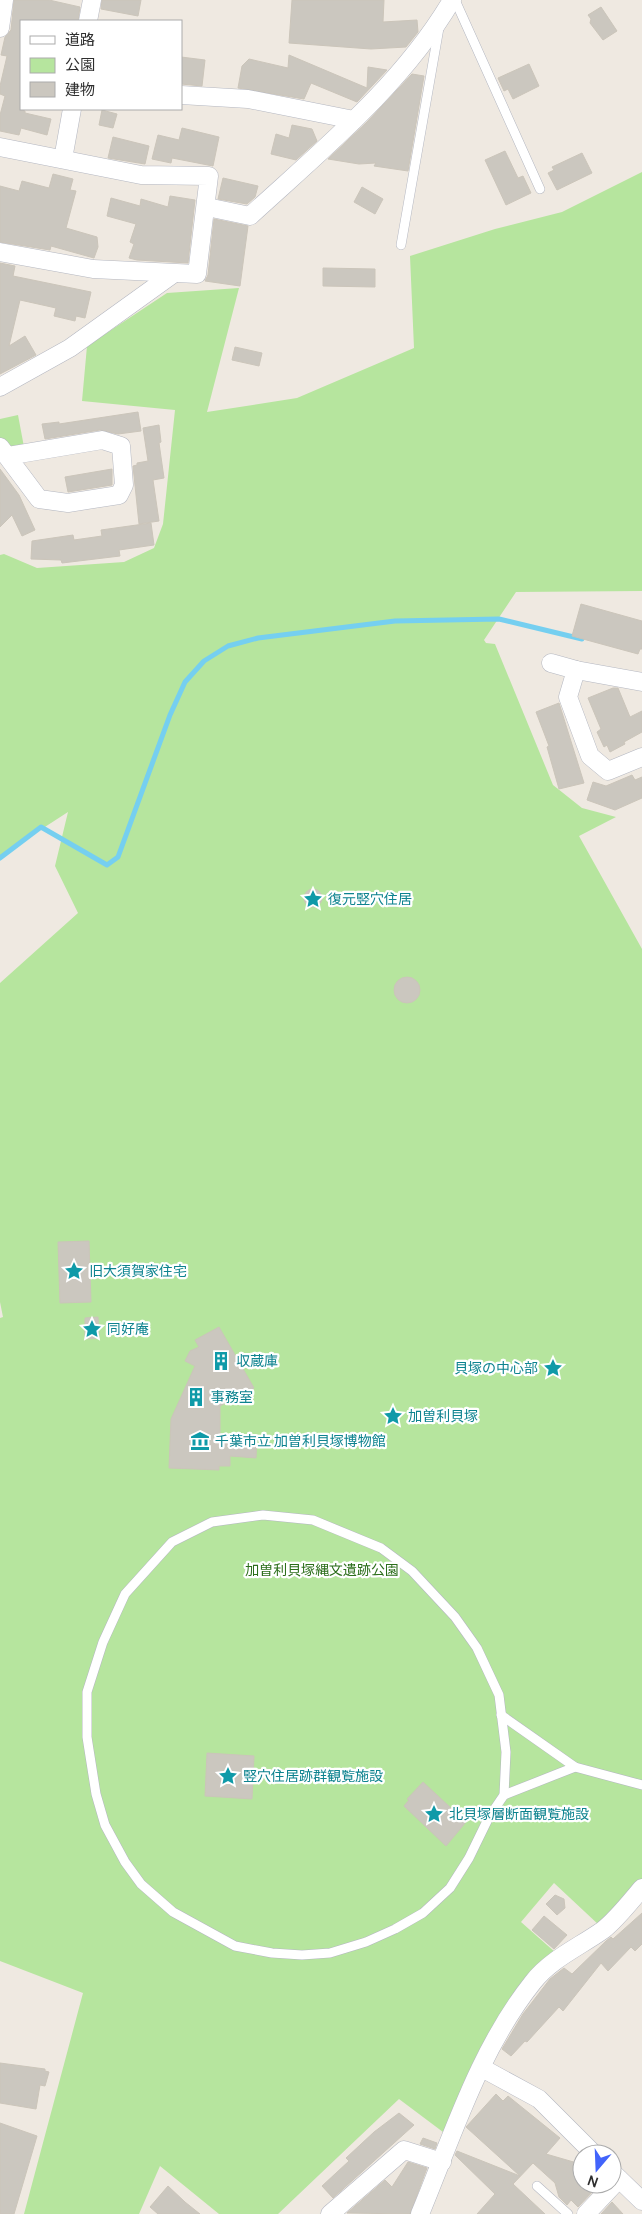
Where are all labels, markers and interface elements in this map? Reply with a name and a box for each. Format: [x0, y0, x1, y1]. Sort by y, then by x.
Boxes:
legend [20, 20, 182, 110]
text: 道路 [65, 29, 95, 50]
text: 公園 [65, 54, 95, 75]
text: 建物 [65, 79, 95, 100]
place icon: 復元竪穴住居 [302, 888, 324, 910]
place label: 復元竪穴住居 [328, 889, 412, 908]
place icon: 旧大須賀家住宅 [63, 1260, 85, 1282]
place label: 旧大須賀家住宅 [89, 1261, 187, 1280]
place icon: 同好庵 [81, 1318, 103, 1340]
place label: 同好庵 [107, 1319, 149, 1338]
building icon: 収蔵庫 [210, 1350, 232, 1372]
place label: 収蔵庫 [236, 1351, 278, 1370]
place icon: 貝塚の中心部 [542, 1357, 564, 1379]
place label: 貝塚の中心部 [454, 1358, 538, 1377]
building icon: 事務室 [185, 1386, 207, 1408]
place label: 事務室 [211, 1387, 253, 1406]
place icon: 加曽利貝塚 [382, 1405, 404, 1427]
place label: 加曽利貝塚 [408, 1406, 478, 1425]
museum icon: 千葉市立 加曽利貝塚博物館 [189, 1430, 211, 1452]
place label: 千葉市立 加曽利貝塚博物館 [215, 1431, 386, 1450]
park label: 加曽利貝塚縄文遺跡公園 [245, 1560, 399, 1579]
place icon: 竪穴住居跡群観覧施設 [217, 1765, 239, 1787]
place label: 竪穴住居跡群観覧施設 [243, 1766, 383, 1785]
place icon: 北貝塚層断面観覧施設 [423, 1803, 445, 1825]
place label: 北貝塚層断面観覧施設 [449, 1804, 589, 1823]
north arrow [572, 2144, 622, 2194]
text: N [585, 2171, 600, 2192]

